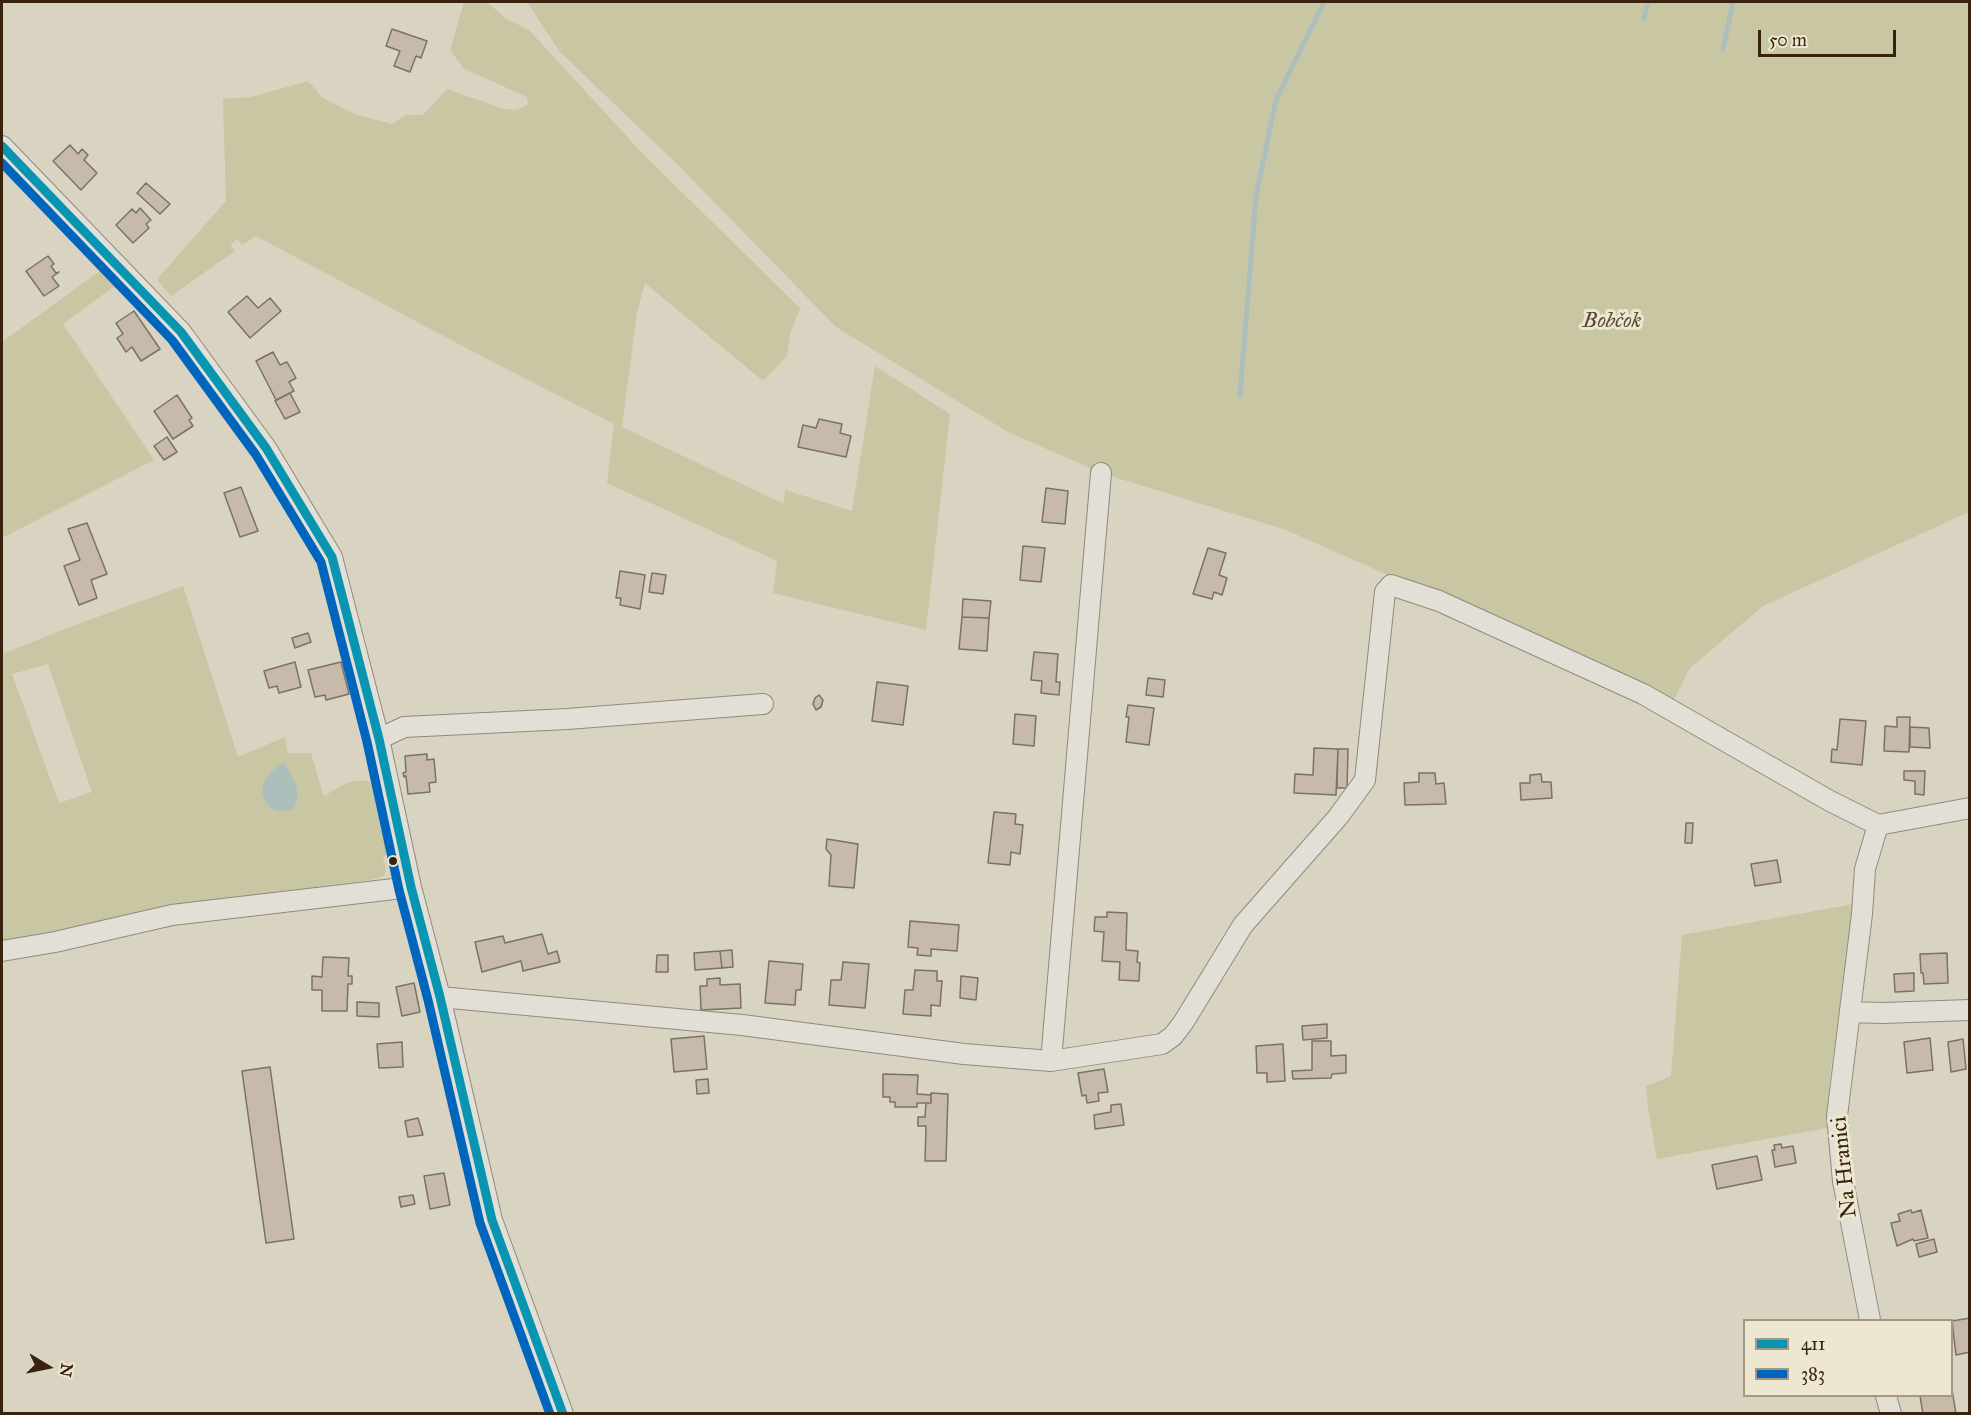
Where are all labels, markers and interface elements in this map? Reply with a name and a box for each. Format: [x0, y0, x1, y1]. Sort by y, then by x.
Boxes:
scale bar [1761, 18, 1899, 56]
text: 50 m [1769, 29, 1807, 51]
park label: Bobčok [1583, 309, 1641, 335]
unlabelled marker [387, 855, 399, 867]
street label: Na Hranici [1827, 1115, 1863, 1219]
legend [1743, 1319, 1953, 1397]
text: 411 [1801, 1333, 1825, 1355]
north arrow [18, 1337, 78, 1397]
text: N [56, 1362, 77, 1379]
text: 383 [1801, 1363, 1825, 1385]

